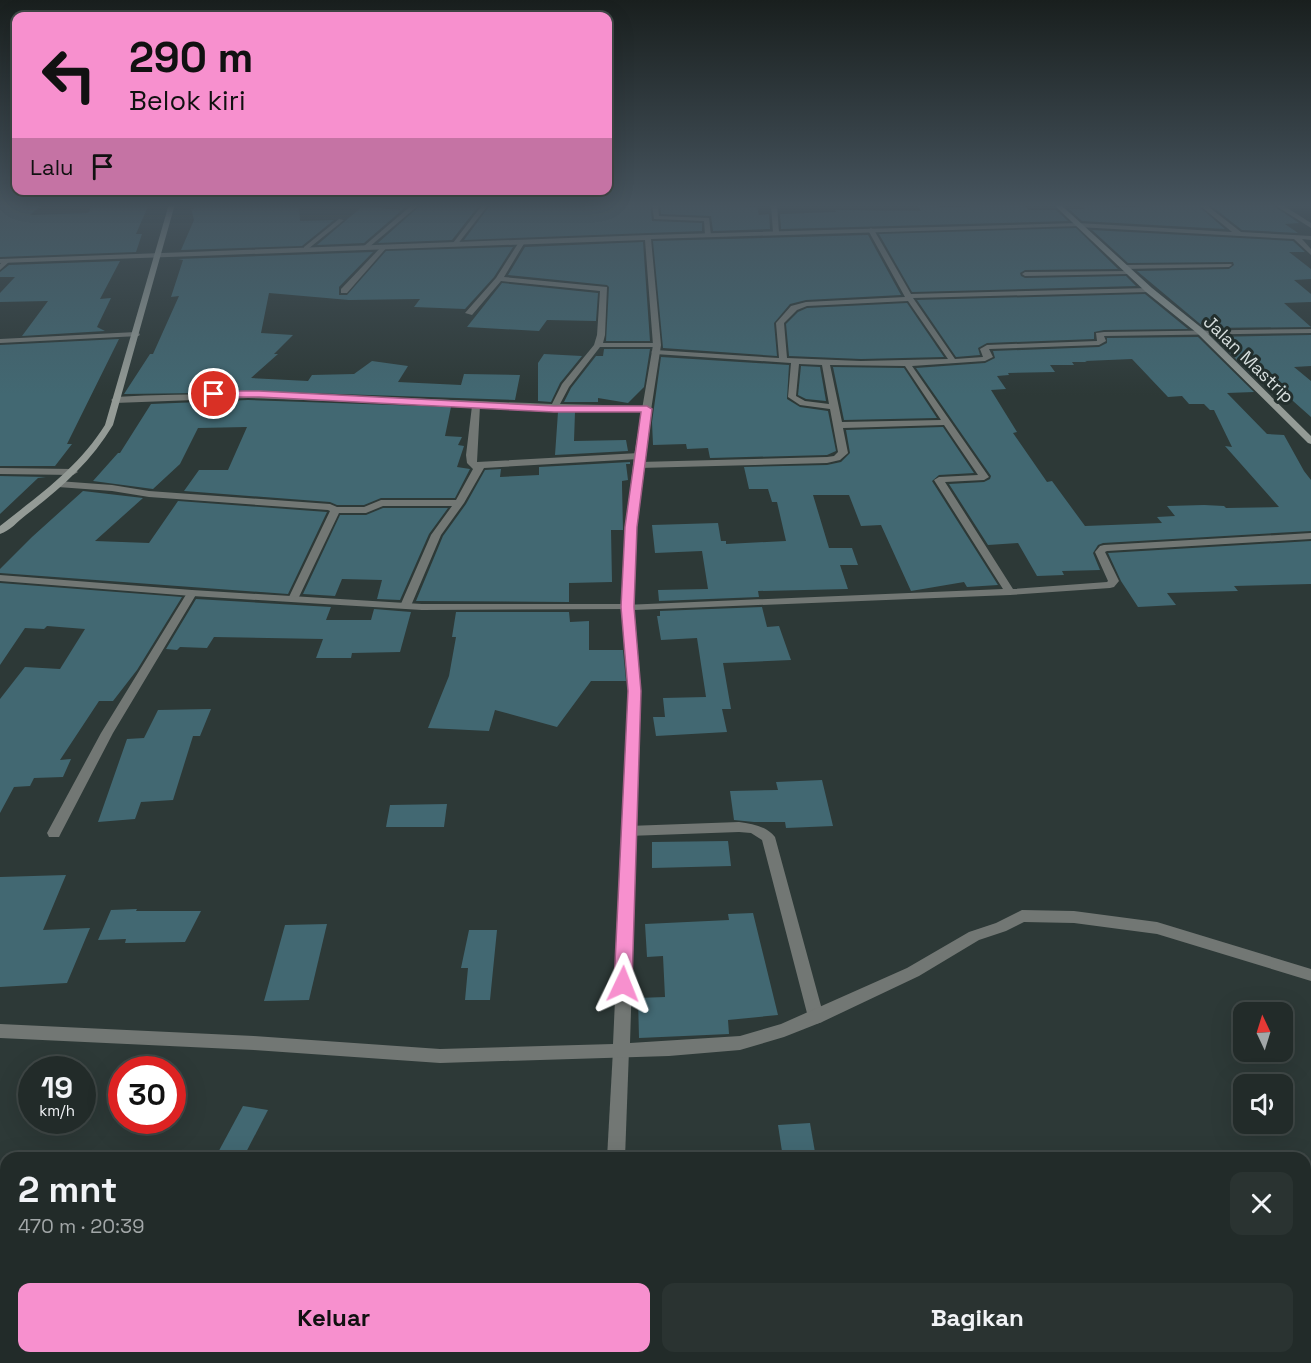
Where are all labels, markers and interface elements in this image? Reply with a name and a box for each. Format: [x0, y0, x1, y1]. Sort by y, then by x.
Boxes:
text: 290 m [129, 31, 254, 84]
icon: left [30, 36, 108, 114]
text: Belok kiri [129, 83, 246, 118]
icon: arrive [86, 150, 119, 183]
text: Lalu [30, 153, 74, 181]
street label: Jalan Mastrip [1199, 310, 1299, 408]
pin [188, 368, 239, 419]
icon: arrive [197, 377, 230, 410]
position arrow [591, 952, 655, 1016]
north arrow [1233, 1002, 1293, 1062]
map controls [1233, 1002, 1293, 1134]
speed limit sign: 30 [108, 1056, 186, 1134]
text: 19 [41, 1068, 73, 1107]
button: sound [1233, 1074, 1293, 1134]
text: km/h [39, 1101, 75, 1120]
text: 2 mnt [18, 1167, 117, 1213]
button: close [1230, 1172, 1293, 1235]
text: 470 m · 20:39 [18, 1213, 144, 1239]
button: Keluar [18, 1283, 650, 1352]
button: Bagikan [662, 1283, 1293, 1352]

